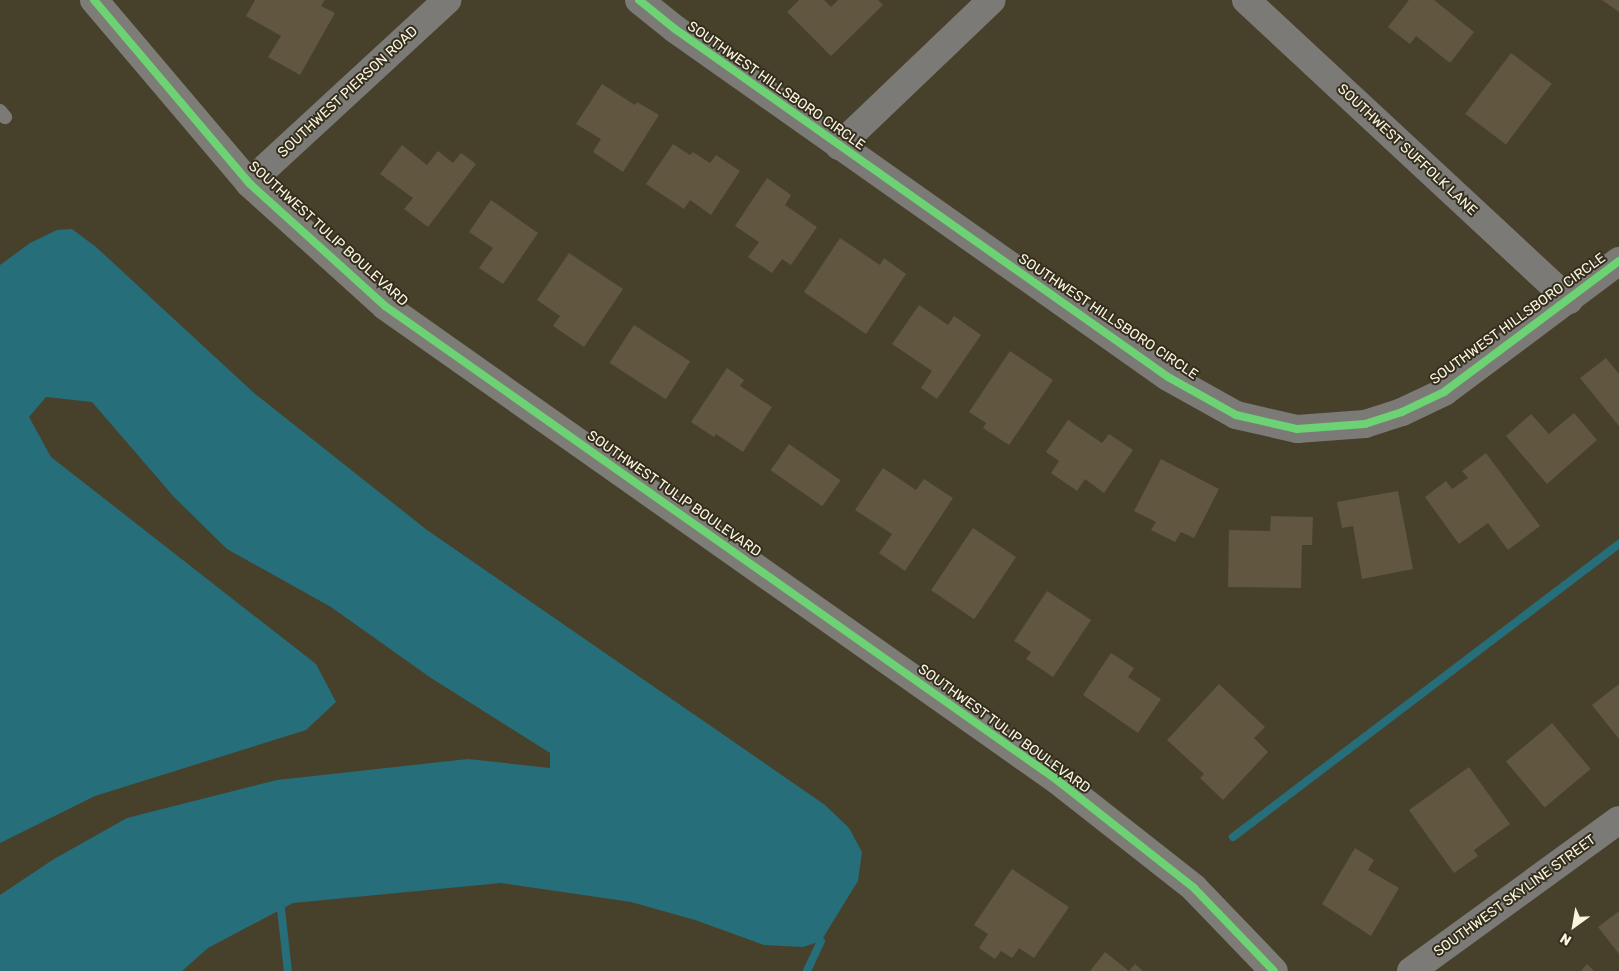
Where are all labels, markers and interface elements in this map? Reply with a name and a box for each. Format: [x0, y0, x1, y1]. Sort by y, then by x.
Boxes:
street label: SOUTHWEST HILLSBORO CIRCLE [684, 18, 868, 154]
street label: SOUTHWEST PIERSON ROAD [275, 23, 421, 161]
street label: SOUTHWEST SUFFOLK LANE [1333, 81, 1481, 219]
street label: SOUTHWEST TULIP BOULEVARD [245, 158, 411, 310]
street label: SOUTHWEST HILLSBORO CIRCLE [1015, 250, 1201, 384]
street label: SOUTHWEST HILLSBORO CIRCLE [1427, 250, 1609, 388]
street label: SOUTHWEST TULIP BOULEVARD [583, 427, 765, 561]
street label: SOUTHWEST TULIP BOULEVARD [914, 661, 1094, 797]
street label: SOUTHWEST SKYLINE STREET [1431, 831, 1599, 961]
north arrow [1549, 901, 1599, 951]

